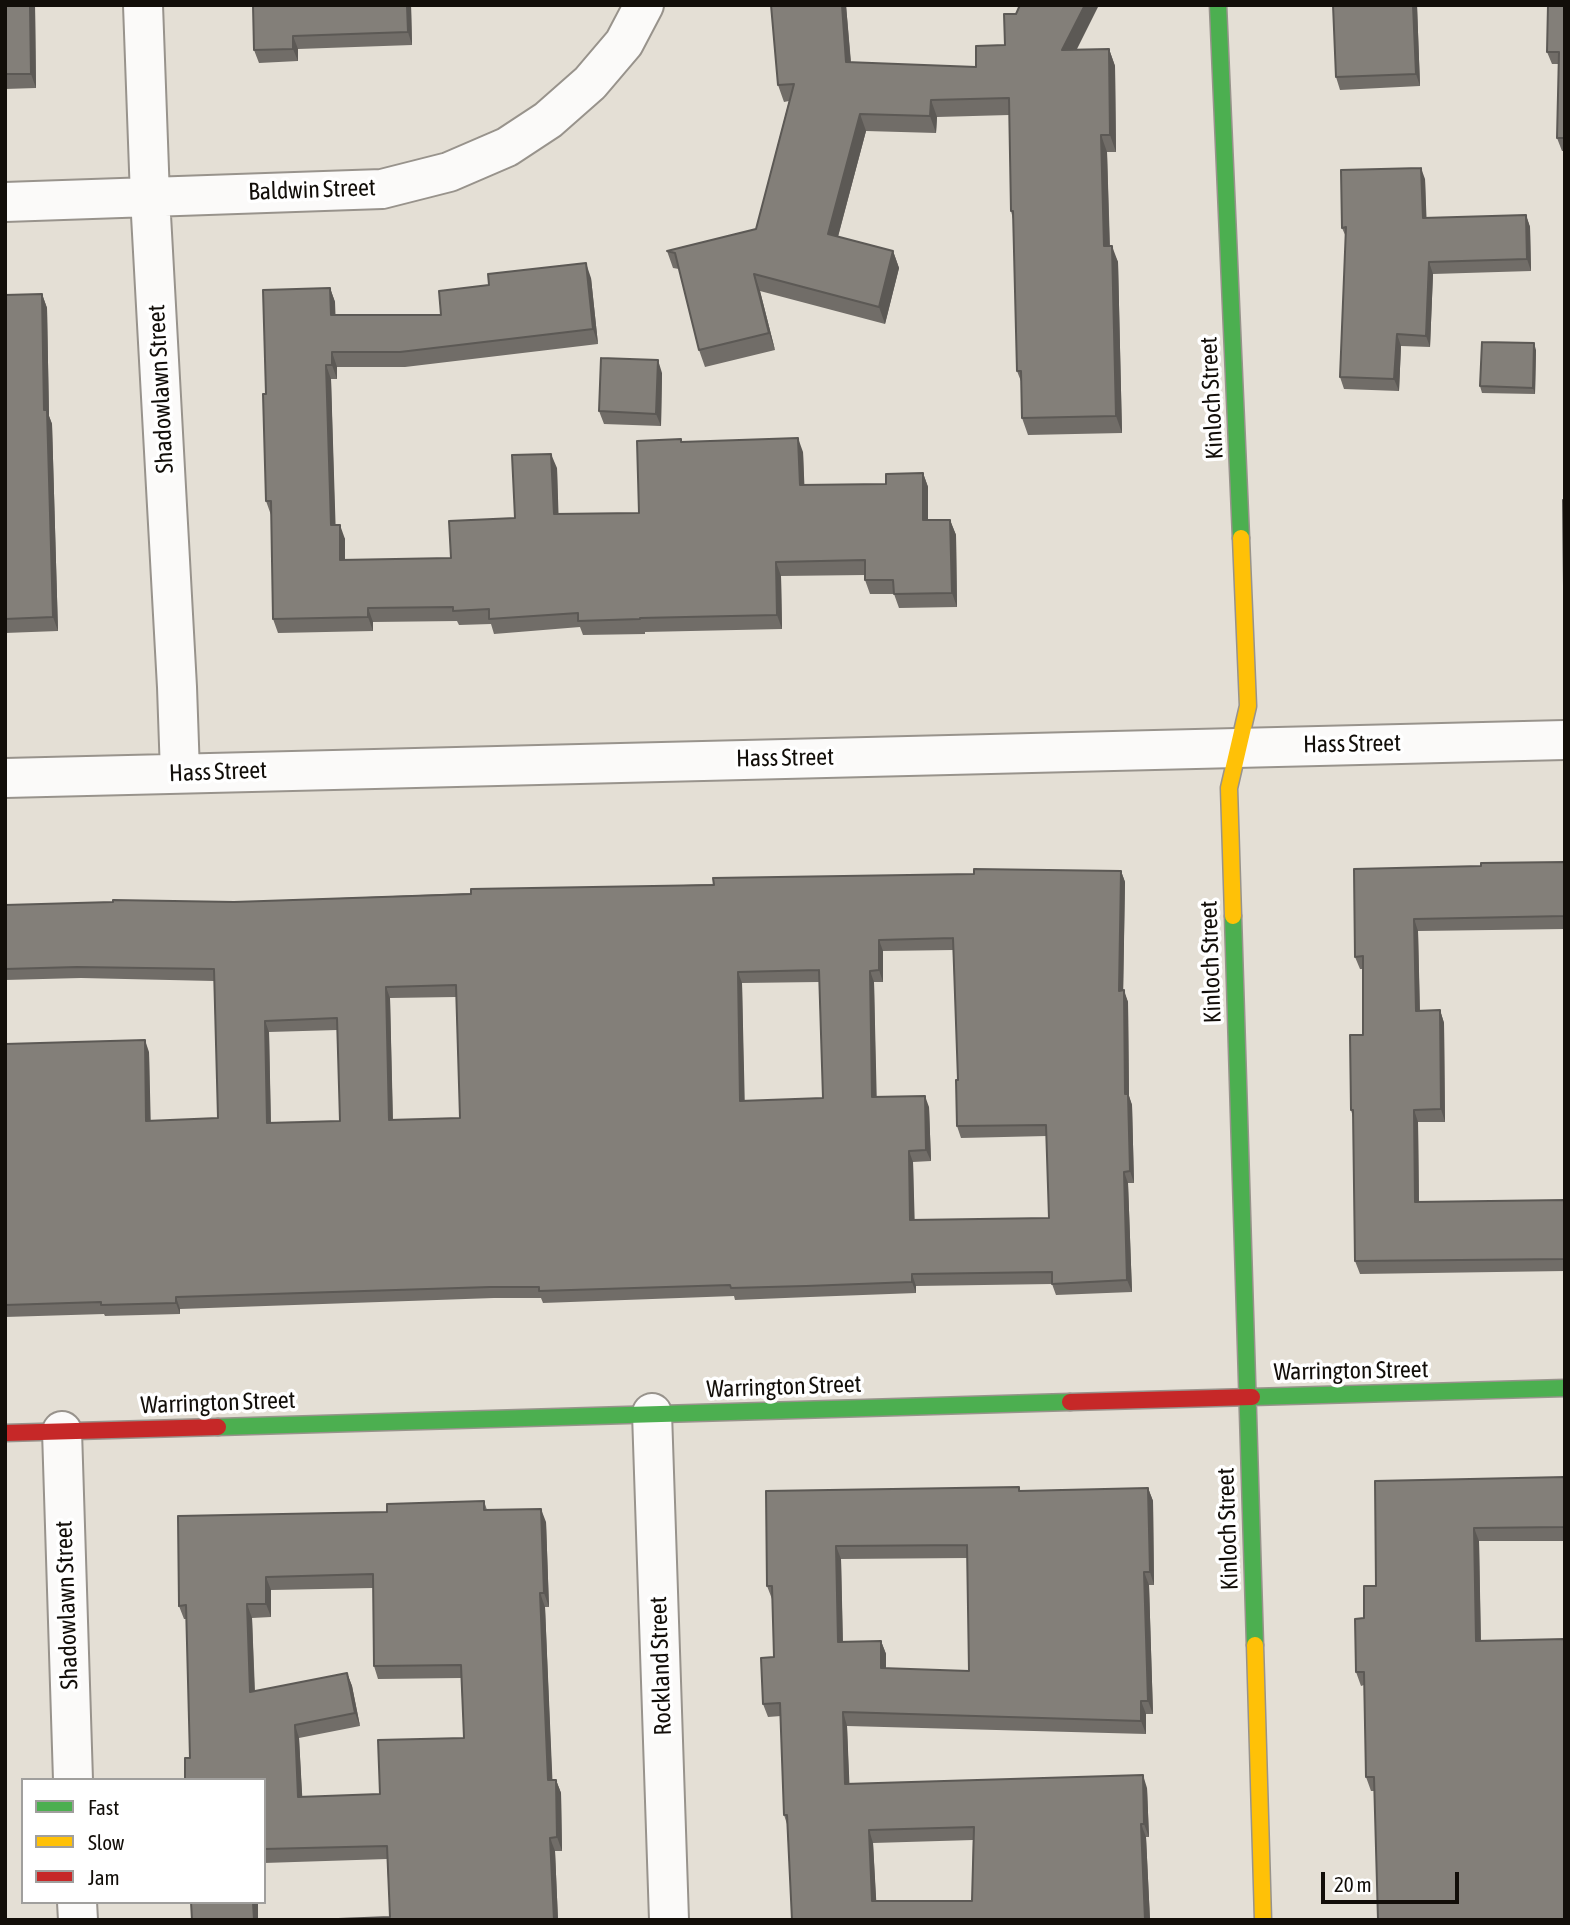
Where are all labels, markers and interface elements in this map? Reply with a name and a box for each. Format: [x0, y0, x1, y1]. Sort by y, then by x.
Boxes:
street label: Baldwin Street [248, 173, 376, 207]
street label: Shadowlawn Street [142, 304, 180, 474]
street label: Kinloch Street [1194, 336, 1230, 460]
street label: Hass Street [1303, 729, 1401, 759]
street label: Hass Street [736, 743, 834, 773]
street label: Hass Street [169, 756, 267, 788]
street label: Kinloch Street [1194, 900, 1228, 1024]
street label: Warrington Street [1273, 1355, 1429, 1387]
street label: Warrington Street [706, 1370, 862, 1404]
street label: Warrington Street [140, 1386, 296, 1420]
street label: Kinloch Street [1211, 1467, 1245, 1591]
street label: Shadowlawn Street [50, 1520, 84, 1690]
street label: Rockland Street [644, 1596, 678, 1736]
legend [21, 1778, 266, 1904]
text: Fast [88, 1795, 119, 1819]
text: Slow [88, 1830, 124, 1854]
scale bar [1325, 1858, 1463, 1902]
text: Jam [88, 1865, 120, 1889]
text: 20 m [1334, 1872, 1372, 1896]

